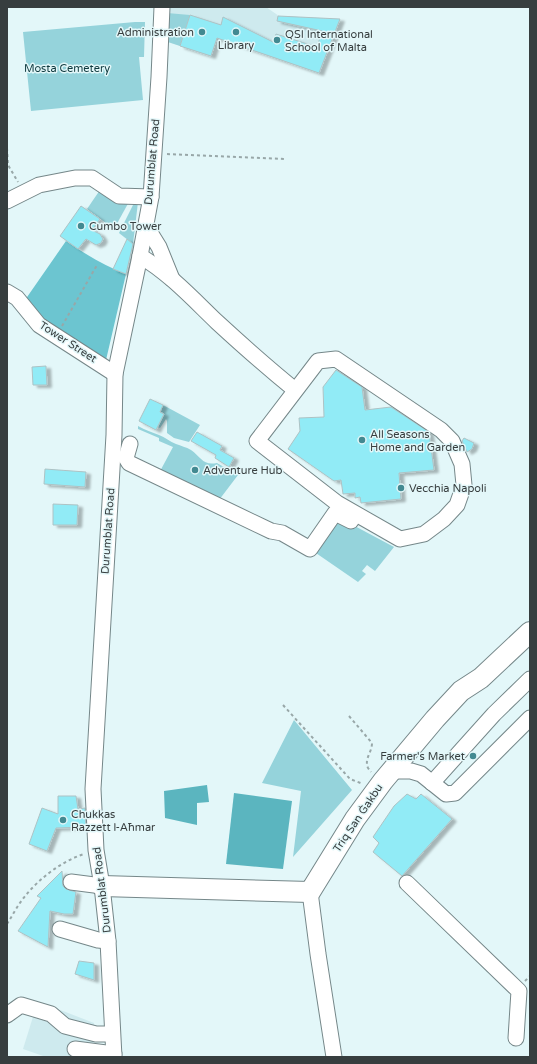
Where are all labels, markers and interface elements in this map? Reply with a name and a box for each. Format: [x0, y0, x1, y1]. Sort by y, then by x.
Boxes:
place label: Administration [117, 26, 194, 39]
marker: Administration [197, 27, 207, 37]
marker: Library [231, 27, 241, 37]
place label: QSI International School of Malta [285, 28, 373, 54]
marker: QSI International School of Malta [272, 35, 282, 45]
place label: Library [218, 39, 254, 52]
park label: Mosta Cemetery [24, 62, 110, 75]
street label: Durumblat Road [142, 118, 162, 206]
place label: Cumbo Tower [89, 220, 162, 233]
marker: Cumbo Tower [76, 221, 86, 231]
street label: Tower Street [37, 319, 99, 365]
place label: All Seasons Home and Garden [370, 428, 465, 454]
marker: All Seasons Home and Garden [357, 435, 367, 445]
place label: Adventure Hub [203, 464, 282, 477]
marker: Adventure Hub [190, 465, 200, 475]
place label: Vecchia Napoli [409, 482, 487, 495]
marker: Vecchia Napoli [396, 483, 406, 493]
street label: Durumblat Road [99, 487, 117, 575]
place label: Farmer's Market [380, 750, 465, 763]
marker: Farmer's Market [468, 751, 478, 761]
street label: Triq San Ġakbu [330, 781, 386, 855]
place label: Chukkas Razzett l-Aħmar [71, 808, 156, 834]
marker: Chukkas Razzett l-Aħmar [58, 815, 68, 825]
street label: Durumblat Road [90, 846, 114, 934]

